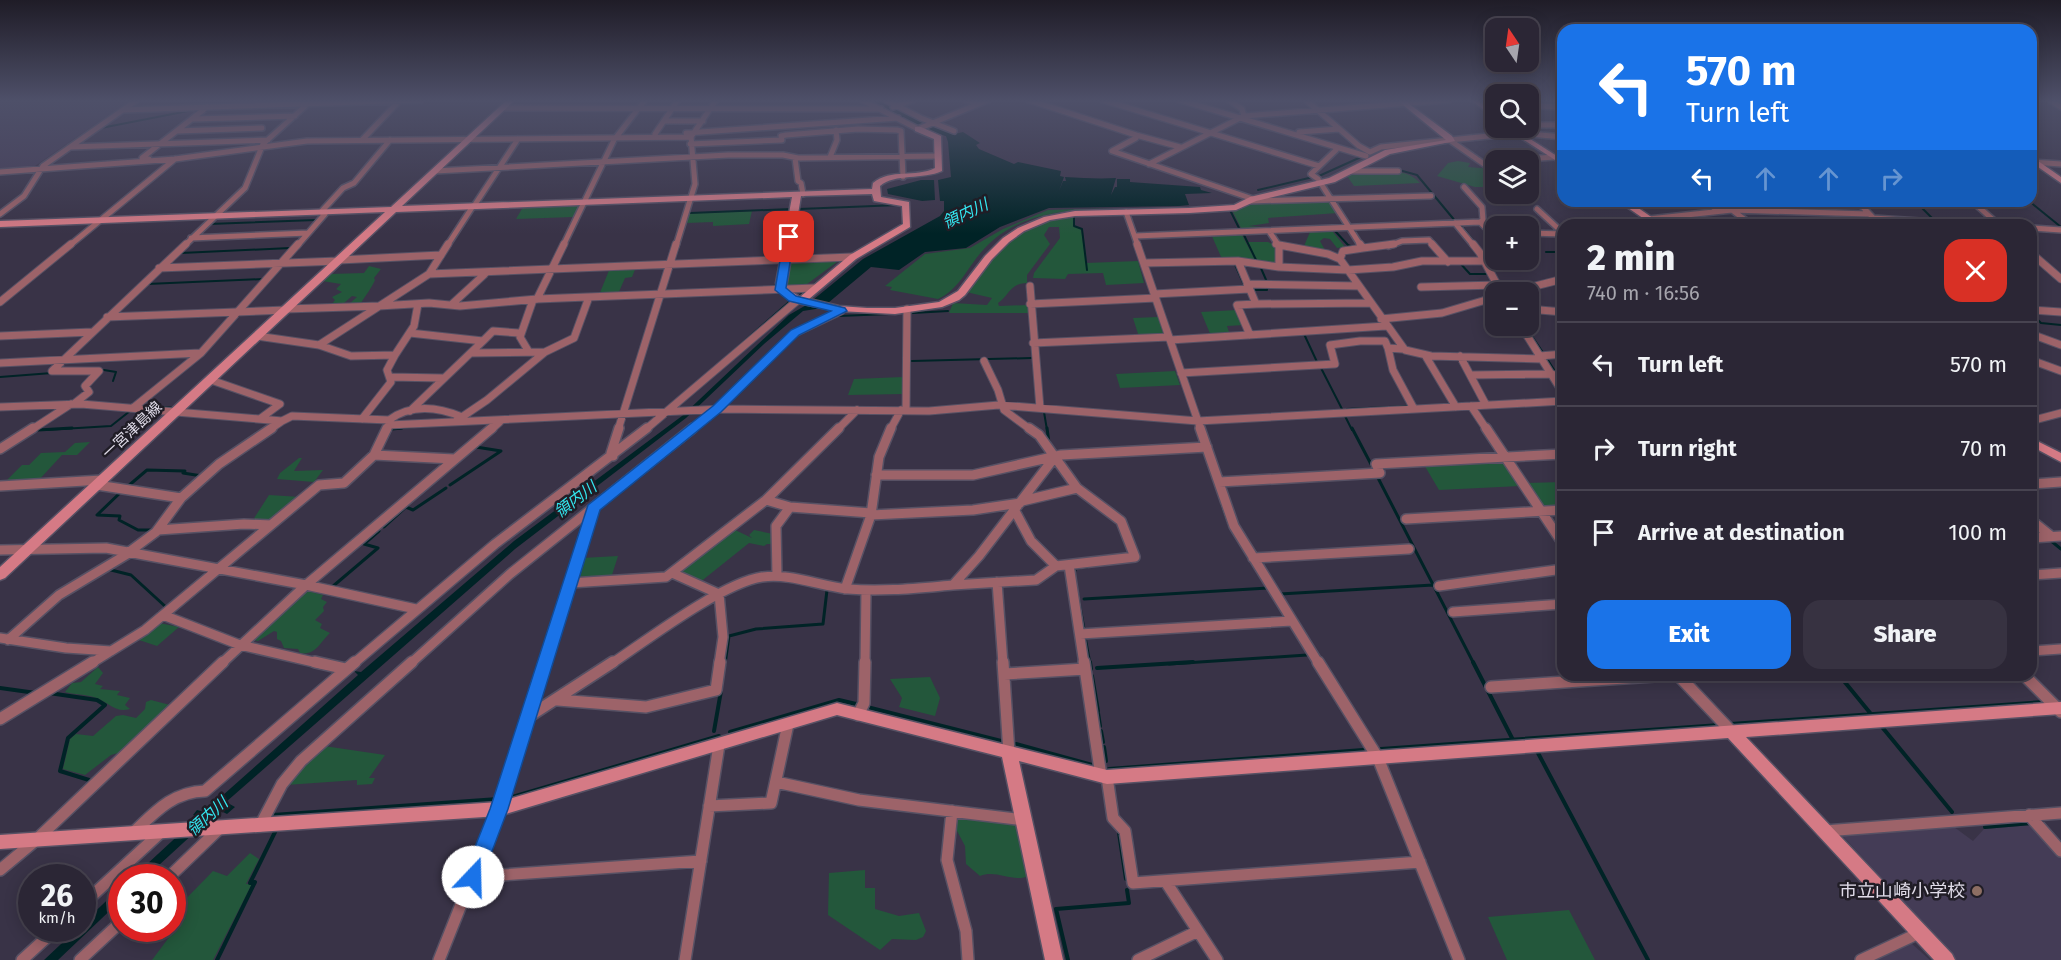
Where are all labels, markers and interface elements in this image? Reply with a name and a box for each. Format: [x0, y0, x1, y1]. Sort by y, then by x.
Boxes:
north arrow [1485, 18, 1539, 72]
map controls [1485, 18, 1539, 336]
text: 570 m [1686, 46, 1797, 96]
icon: left [1587, 48, 1665, 126]
button: search [1485, 84, 1539, 138]
text: Turn left [1686, 97, 1789, 129]
button: layers [1485, 150, 1539, 204]
icon: left [1686, 162, 1719, 195]
icon: ahead [1749, 162, 1782, 195]
icon: ahead [1812, 162, 1845, 195]
icon: right [1875, 162, 1908, 195]
water label: 領内川 [939, 194, 993, 232]
pin [763, 211, 814, 262]
button: + [1485, 216, 1539, 270]
icon: arrive [772, 220, 805, 253]
text: 2 min [1587, 236, 1675, 280]
button: close [1944, 239, 2007, 302]
text: 740 m · 16:56 [1587, 281, 1700, 305]
button: − [1485, 282, 1539, 336]
icon: left [1587, 348, 1620, 381]
text: Turn left [1638, 351, 1723, 378]
text: 570 m [1950, 351, 2007, 378]
street label: 一宮津島線 [98, 398, 166, 462]
icon: right [1587, 432, 1620, 465]
text: Turn right [1638, 435, 1737, 462]
text: 70 m [1961, 435, 2007, 462]
water label: 領内川 [550, 476, 602, 521]
icon: arrive [1587, 516, 1620, 549]
text: Arrive at destination [1638, 519, 1845, 546]
text: 100 m [1948, 519, 2007, 546]
button: Exit [1587, 600, 1791, 669]
button: Share [1803, 600, 2007, 669]
water label: 領内川 [183, 792, 233, 839]
position arrow [441, 845, 505, 909]
speed limit sign: 30 [108, 864, 186, 942]
text: 26 [41, 878, 73, 914]
place label: 市立山崎小学校 [1839, 880, 1965, 902]
marker: 市立山崎小学校 [1970, 884, 1984, 898]
text: km/h [38, 909, 76, 927]

